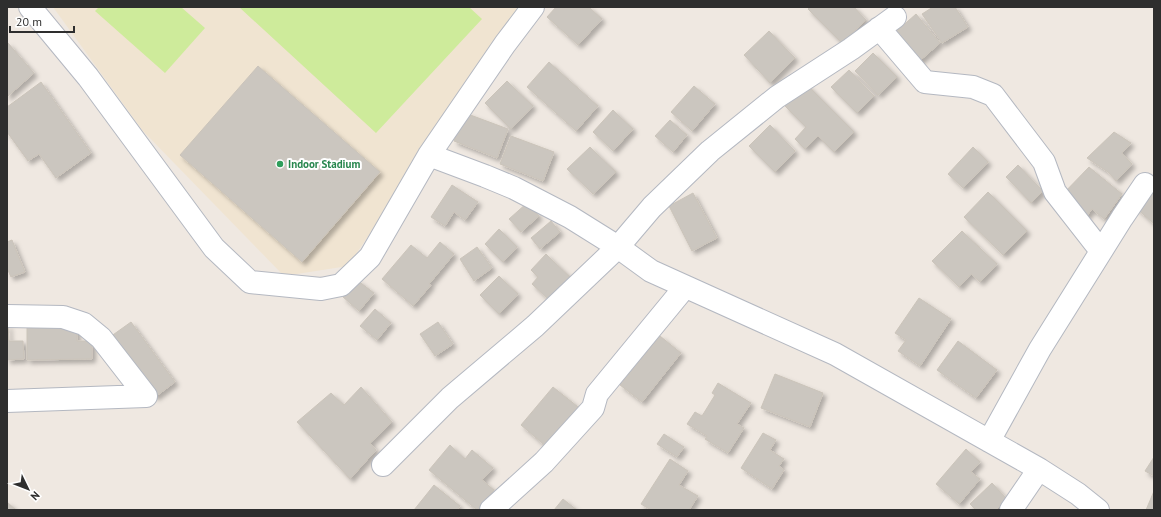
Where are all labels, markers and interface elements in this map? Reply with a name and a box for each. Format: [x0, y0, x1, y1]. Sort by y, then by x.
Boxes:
scale bar [10, 8, 74, 34]
text: 20 m [16, 14, 42, 29]
place label: Indoor Stadium [288, 157, 360, 171]
marker: Indoor Stadium [275, 159, 285, 169]
north arrow [8, 469, 48, 509]
text: N [28, 488, 43, 503]

